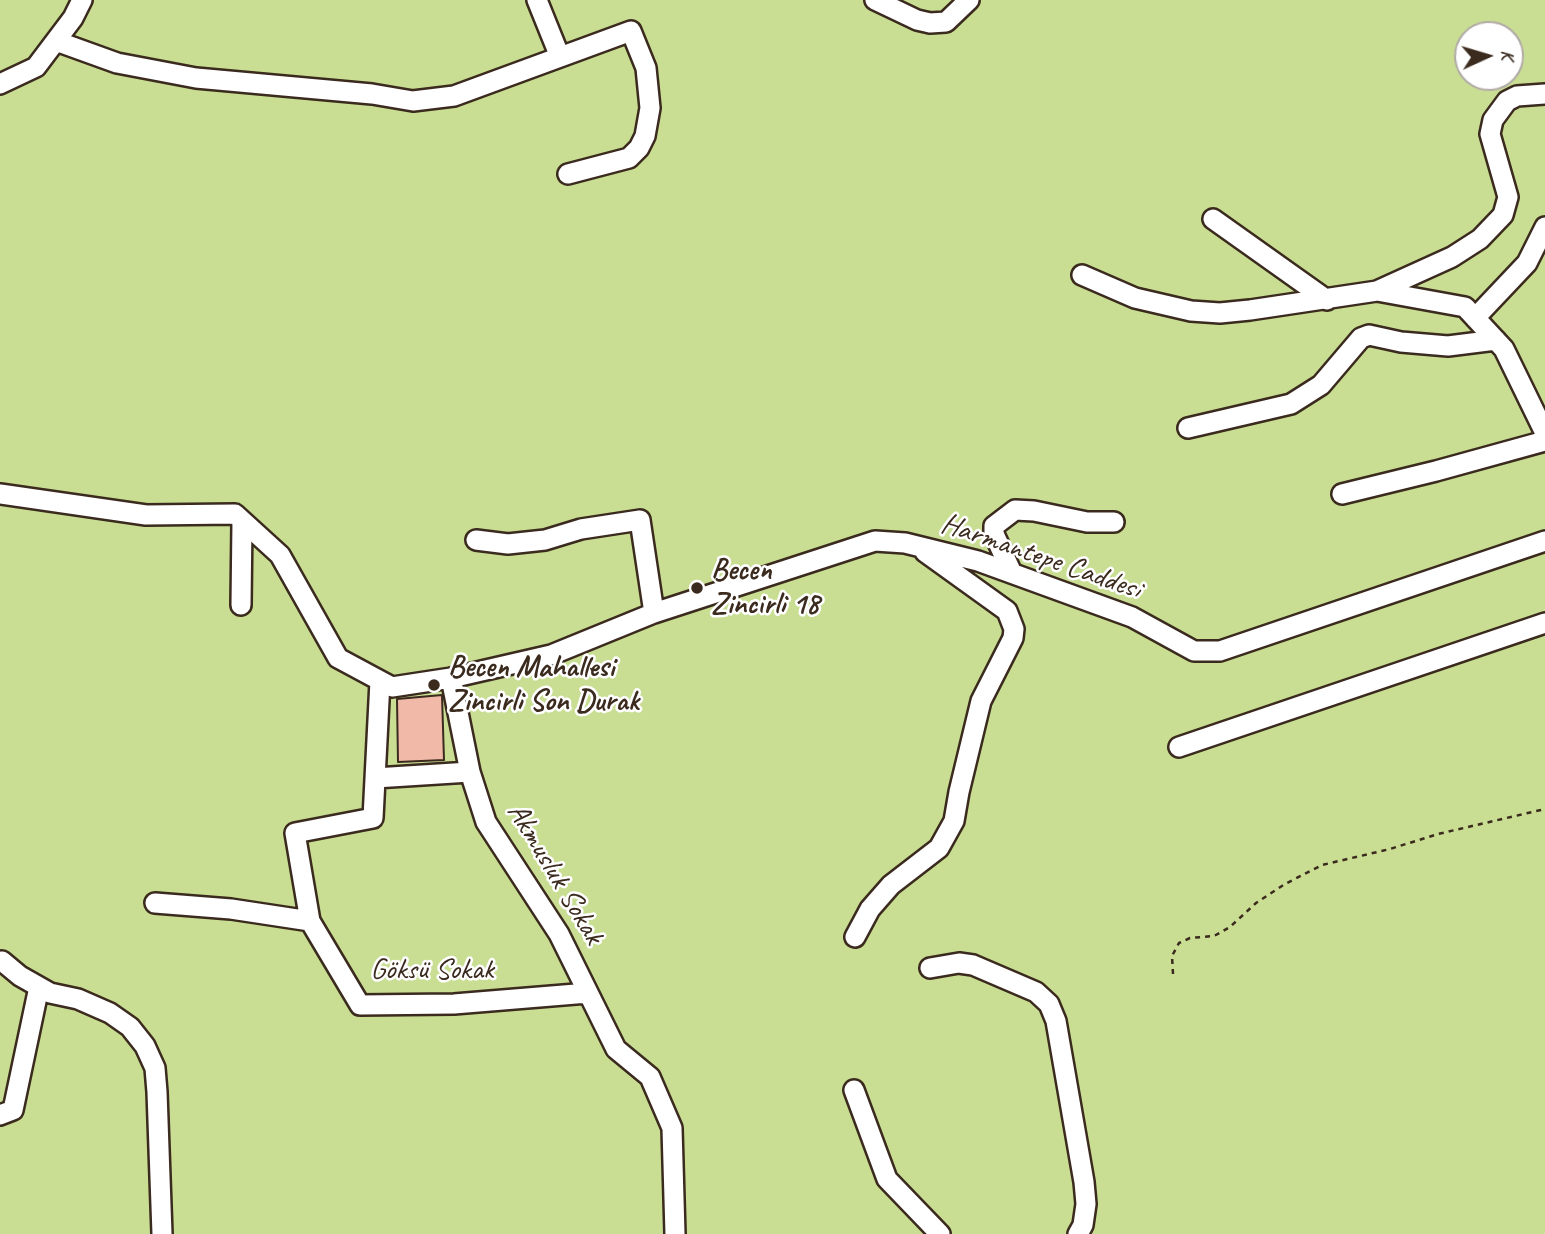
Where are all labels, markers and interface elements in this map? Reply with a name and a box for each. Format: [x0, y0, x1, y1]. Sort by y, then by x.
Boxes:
north arrow [1454, 21, 1524, 91]
text: K [1496, 49, 1520, 60]
street label: Harmantepe Caddesi [936, 506, 1146, 608]
place label: Becen Zincirli 18 [711, 553, 819, 624]
marker: Becen Zincirli 18 [689, 580, 705, 596]
place label: Becen Mahallesi Zincirli Son Durak [448, 650, 639, 720]
marker: Becen Mahallesi Zincirli Son Durak [426, 677, 442, 693]
street label: Akmusluk Sokak [499, 797, 611, 951]
street label: Göksü Sokak [370, 952, 494, 988]

